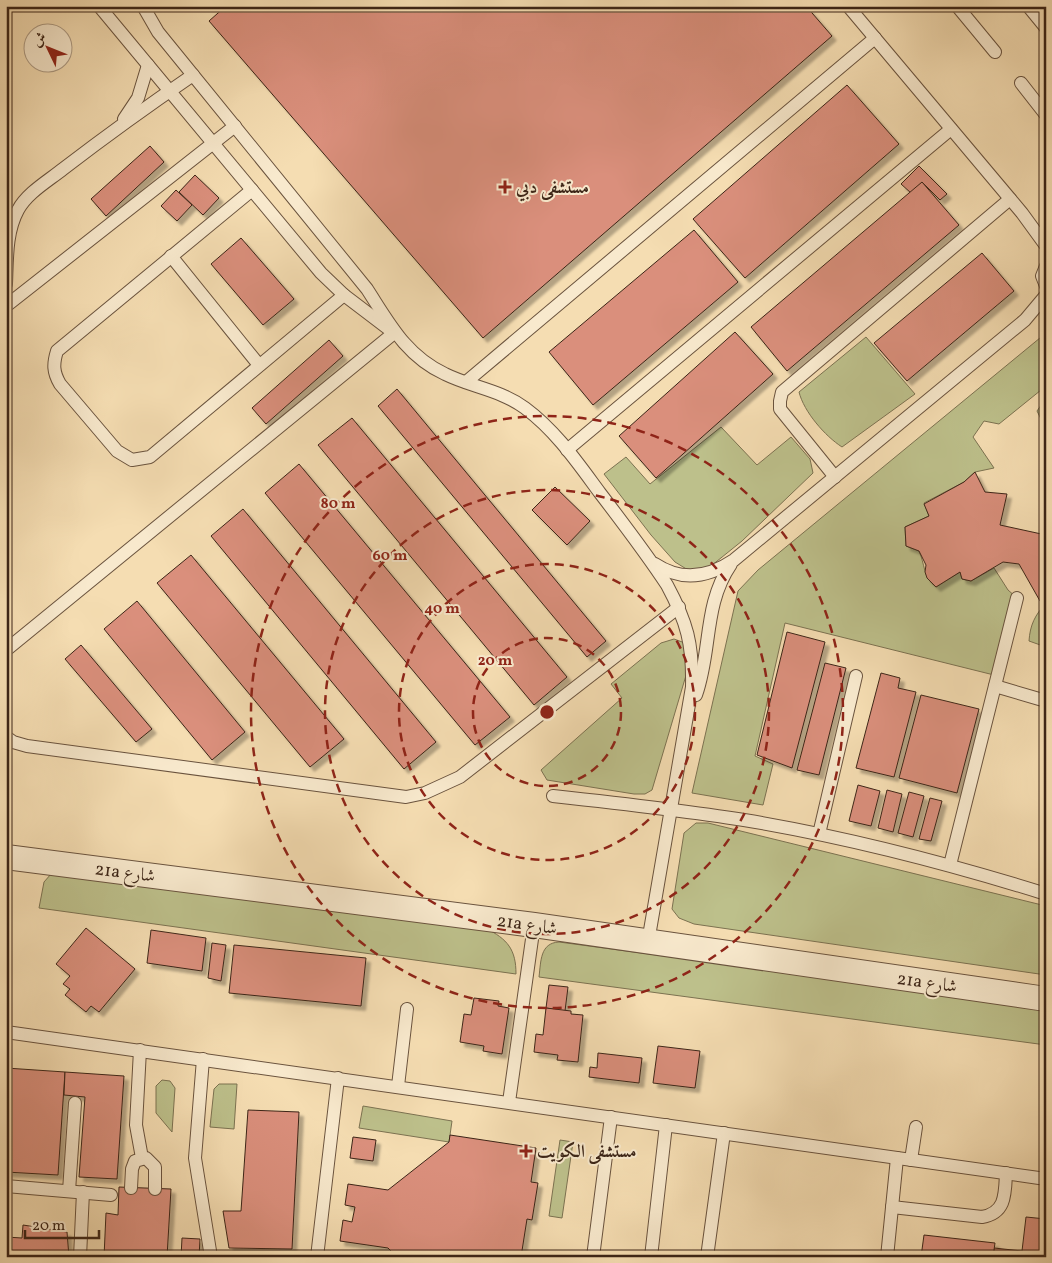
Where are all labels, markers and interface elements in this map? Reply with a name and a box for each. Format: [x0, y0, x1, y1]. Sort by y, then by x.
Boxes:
north arrow [22, 22, 72, 72]
text: ش [28, 29, 51, 52]
place label: مستشفى دبي [515, 176, 589, 202]
marker: مستشفى دبي [498, 180, 512, 194]
text: 80 m [321, 494, 356, 515]
text: 60 m [373, 546, 408, 567]
text: 40 m [424, 599, 460, 620]
text: 20 m [478, 651, 513, 672]
centre of rings [538, 703, 556, 721]
street label: 21a شارع [93, 857, 156, 891]
street label: 21a شارع [495, 909, 558, 943]
street label: 21a شارع [895, 967, 958, 1001]
place label: مستشفى الكويت [537, 1140, 637, 1165]
marker: مستشفى الكويت [519, 1144, 533, 1158]
scale bar [25, 1208, 99, 1240]
text: 20 m [32, 1216, 65, 1237]

